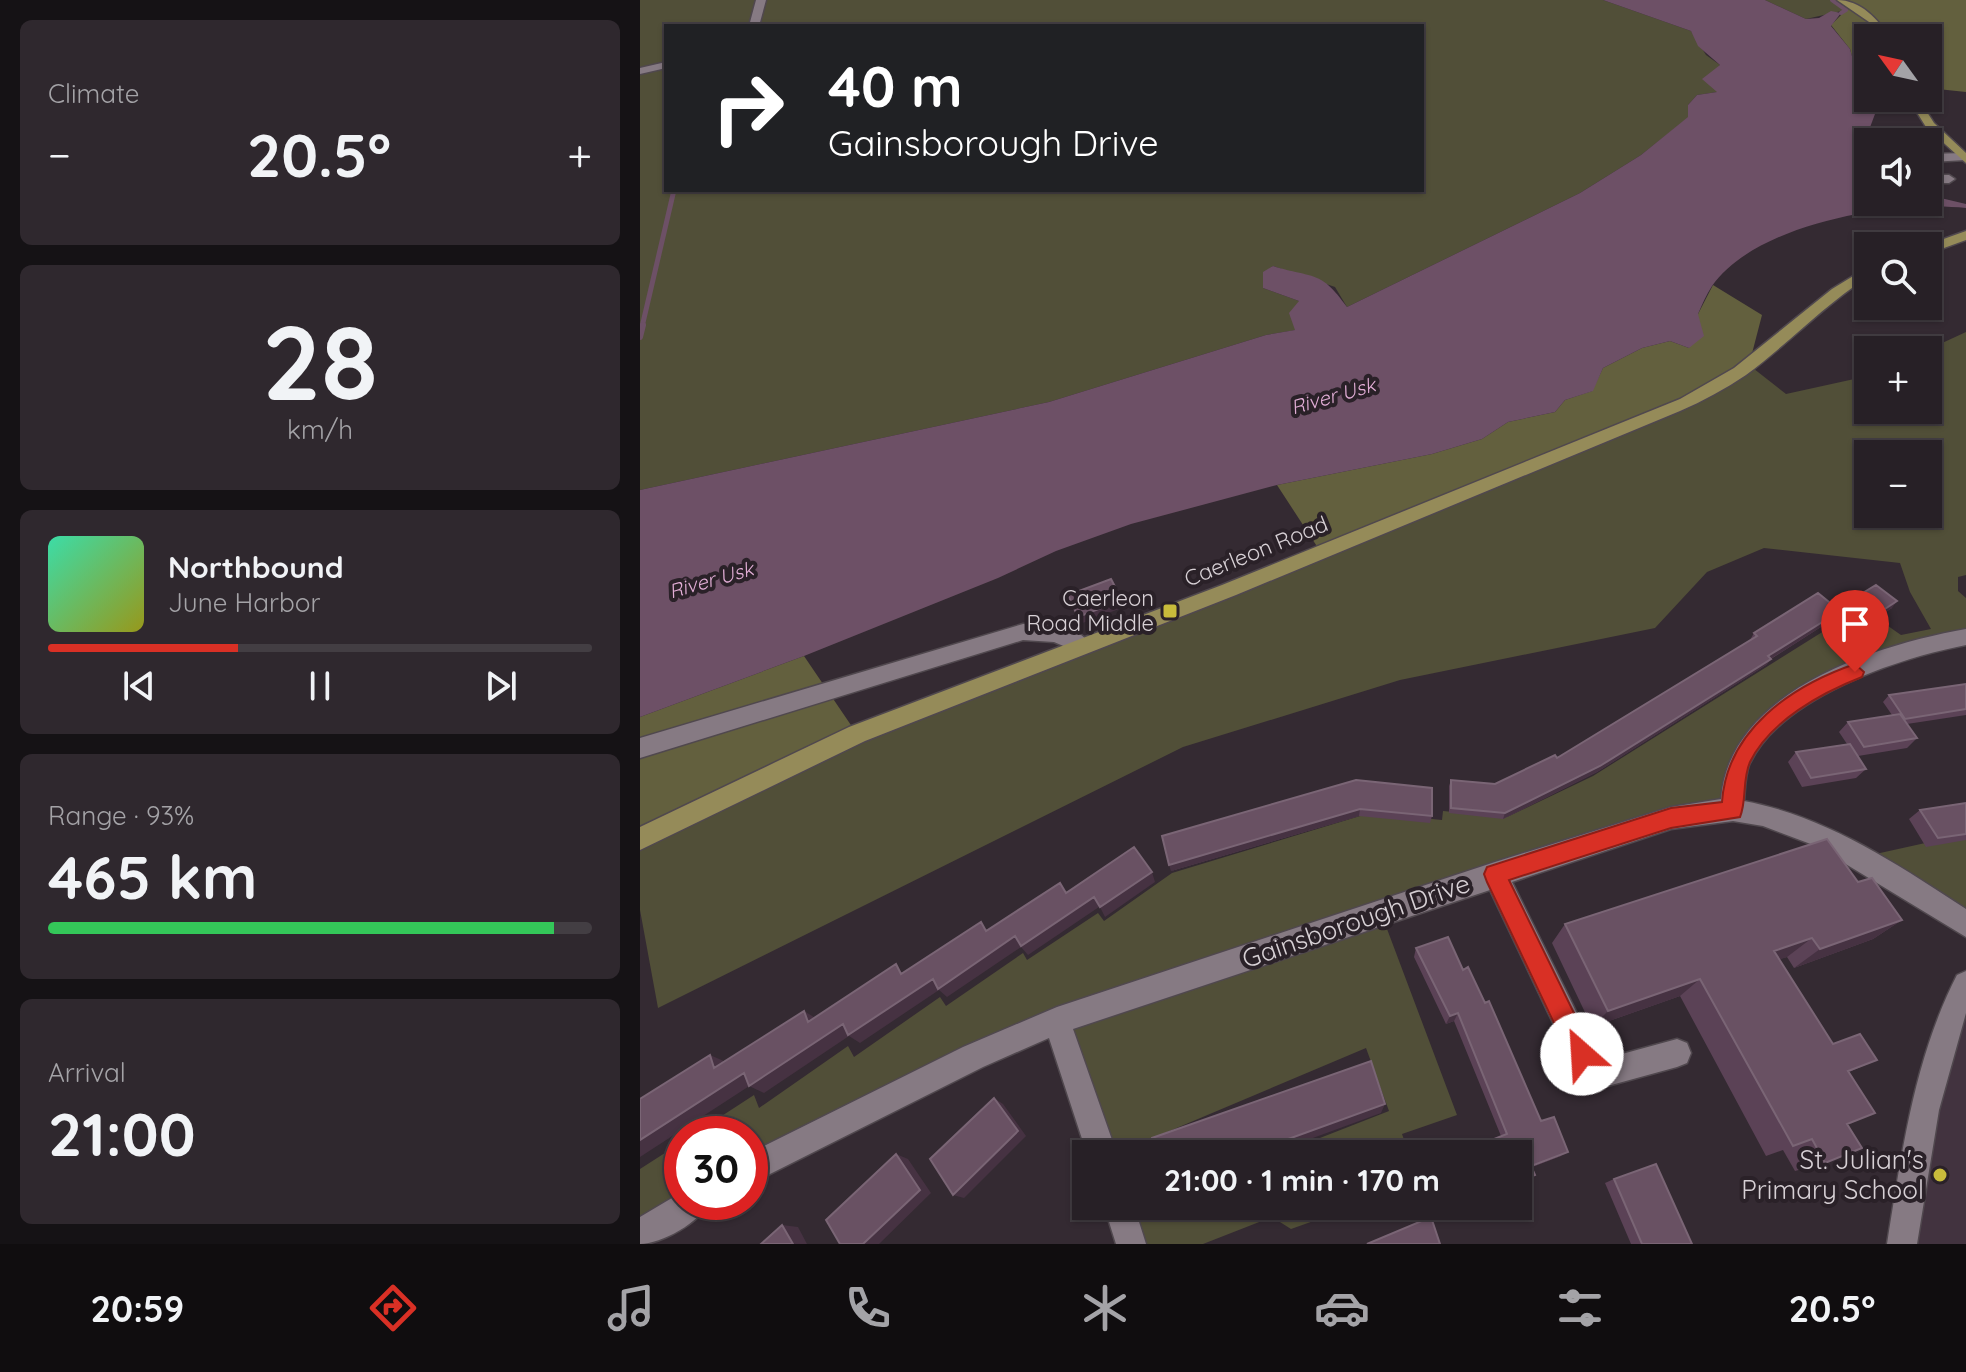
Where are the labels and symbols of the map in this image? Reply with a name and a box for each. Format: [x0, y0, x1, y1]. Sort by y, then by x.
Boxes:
north arrow [1854, 24, 1942, 112]
water label: River Usk [1288, 371, 1380, 420]
street label: Caerleon Road [1180, 509, 1332, 593]
water label: River Usk [666, 555, 758, 604]
place label: Caerleon Road Middle [1027, 584, 1154, 637]
pin [1821, 590, 1889, 672]
marker: Caerleon Road Middle [1161, 602, 1179, 620]
street label: Gainsborough Drive [1238, 866, 1474, 975]
position arrow [1540, 1012, 1624, 1096]
speed limit sign: 30 [664, 1116, 768, 1220]
place label: St. Julian's Primary School [1741, 1143, 1924, 1206]
marker: St. Julian's Primary School [1931, 1166, 1949, 1184]

